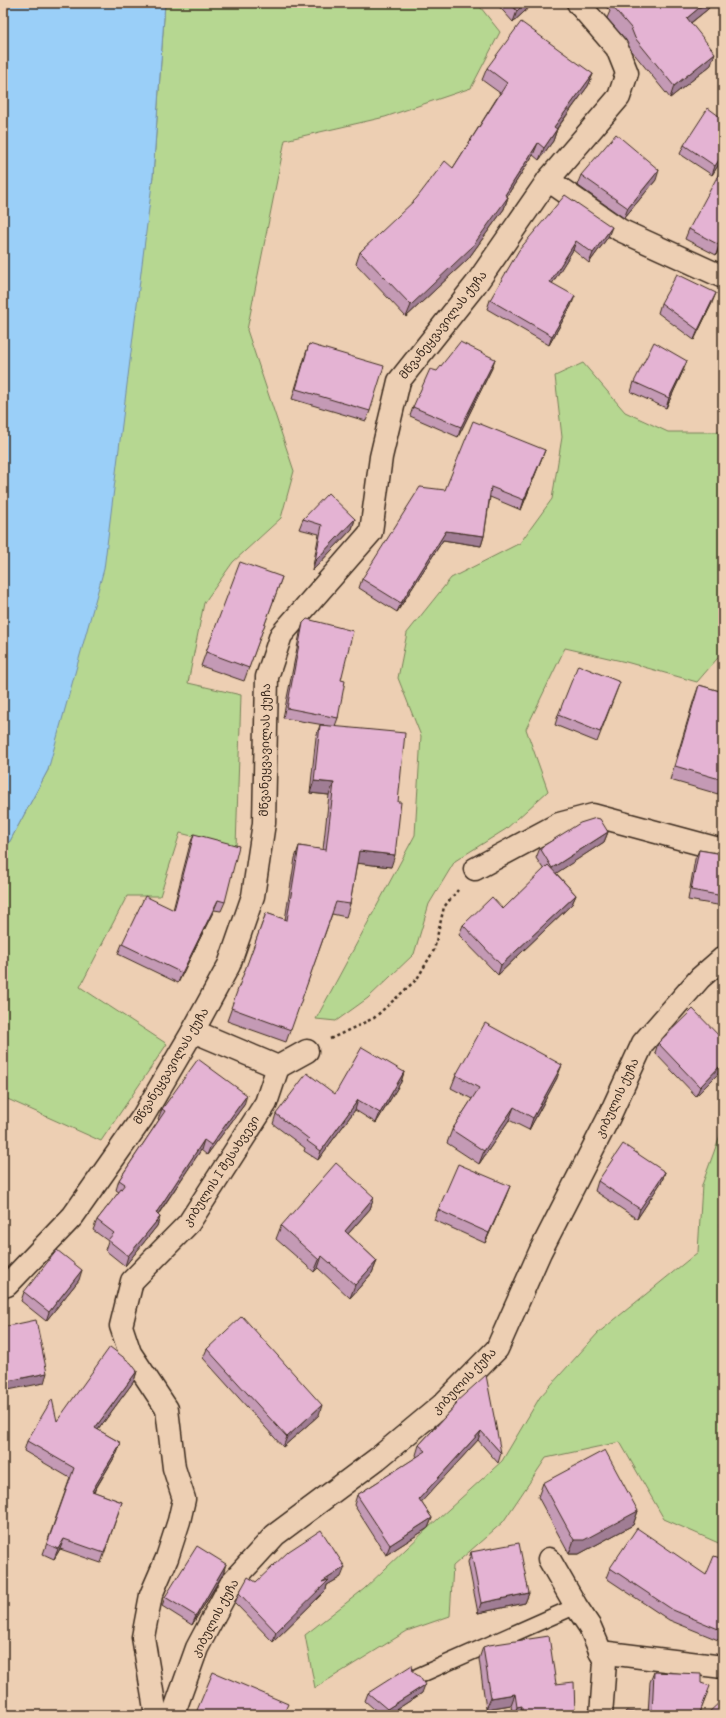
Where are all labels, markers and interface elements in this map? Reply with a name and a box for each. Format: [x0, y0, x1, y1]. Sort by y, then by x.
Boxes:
street label: მწვანეყვავილას ქუჩა [396, 267, 490, 383]
street label: მწვანეყვავილას ქუჩა [256, 683, 274, 817]
street label: მწვანეყვავილას ქუჩა [130, 1005, 212, 1127]
street label: კიბულის ქუჩა [592, 1056, 642, 1140]
street label: კიბულის I შესახვევი [179, 1112, 263, 1229]
street label: კიბულის ქუჩა [428, 1344, 500, 1418]
street label: კიბულის ქუჩა [188, 1576, 242, 1660]

